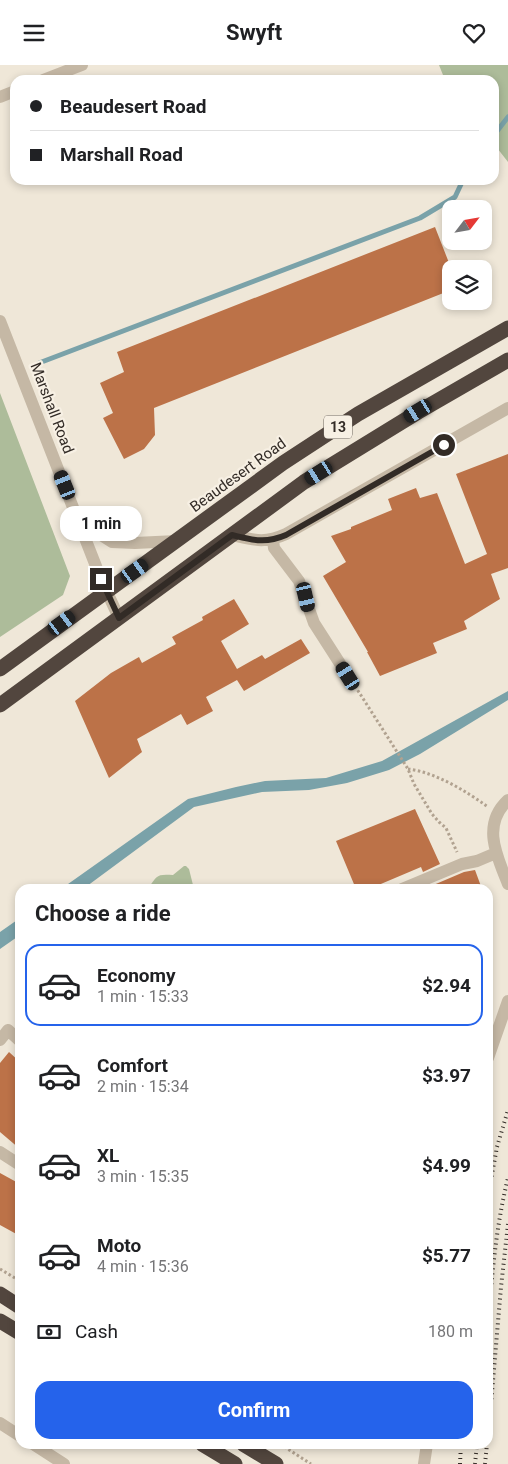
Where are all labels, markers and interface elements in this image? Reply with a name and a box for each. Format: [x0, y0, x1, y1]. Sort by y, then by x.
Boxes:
icon: menu [20, 19, 48, 47]
icon: heart [460, 19, 488, 47]
text: Swyft [226, 20, 282, 45]
text: Beaudesert Road [60, 95, 207, 118]
text: Marshall Road [60, 143, 183, 166]
north arrow [442, 200, 492, 250]
map controls [442, 200, 492, 310]
button: layers [442, 260, 492, 310]
street label: Marshall Road [26, 360, 78, 456]
car [401, 397, 434, 425]
road number: 13 [324, 416, 352, 439]
street label: Beaudesert Road [186, 434, 290, 516]
route start [433, 434, 455, 456]
car [302, 459, 335, 487]
car [52, 468, 77, 502]
callout: 1 min [60, 507, 142, 541]
text: 1 min [81, 514, 121, 533]
car [118, 556, 151, 586]
route end [90, 568, 112, 590]
car [295, 581, 316, 613]
car [45, 608, 78, 638]
car [333, 659, 362, 693]
text: Choose a ride [35, 901, 171, 926]
icon: car [37, 963, 82, 1008]
text: Economy [97, 964, 176, 987]
text: $2.94 [422, 974, 471, 997]
text: 1 min · 15:33 [97, 987, 189, 1006]
icon: car [37, 1053, 82, 1098]
text: Comfort [97, 1054, 168, 1077]
text: $3.97 [422, 1064, 471, 1087]
text: 2 min · 15:34 [97, 1077, 189, 1096]
icon: car [37, 1143, 82, 1188]
text: XL [97, 1144, 119, 1167]
text: $4.99 [422, 1154, 471, 1177]
text: 3 min · 15:35 [97, 1167, 189, 1186]
icon: car [37, 1233, 82, 1278]
text: Moto [97, 1234, 141, 1257]
text: $5.77 [422, 1244, 471, 1267]
text: 4 min · 15:36 [97, 1257, 189, 1276]
icon: cash [35, 1318, 63, 1346]
text: Cash [75, 1320, 118, 1343]
text: 180 m [428, 1322, 473, 1341]
button: Confirm [35, 1381, 473, 1439]

